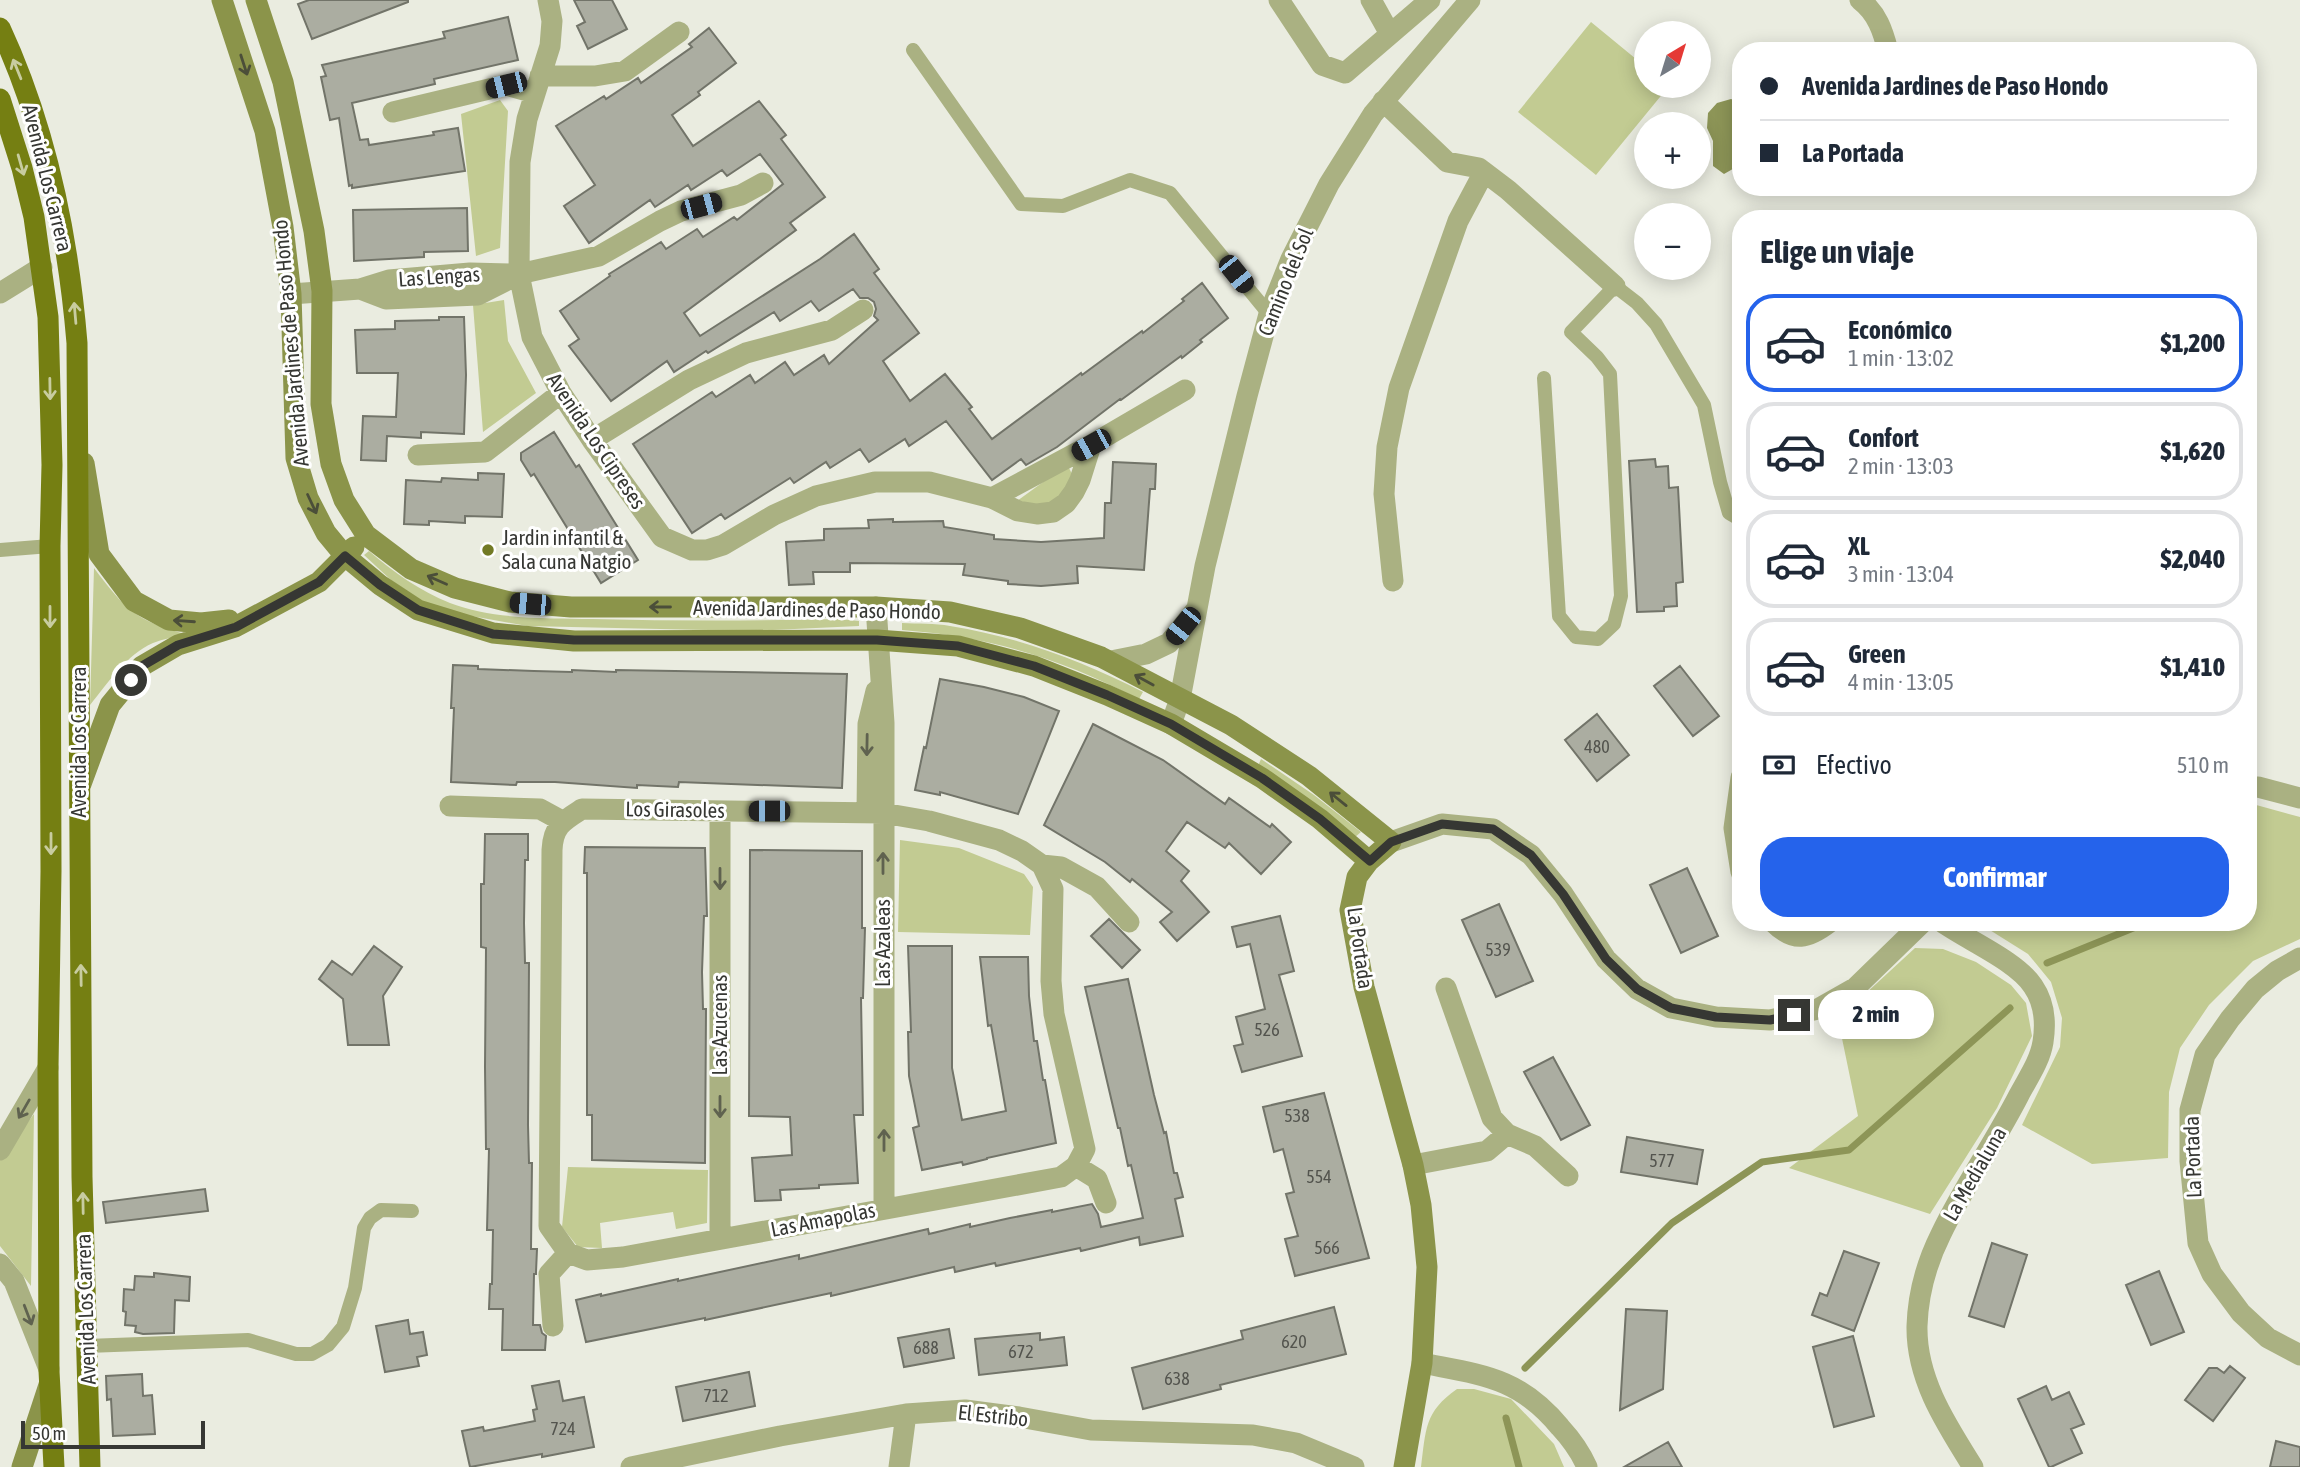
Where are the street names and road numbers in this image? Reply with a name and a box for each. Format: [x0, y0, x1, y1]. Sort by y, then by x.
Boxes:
street label: Avenida Los Carrera [18, 102, 78, 254]
street label: Avenida Jardines de Paso Hondo [267, 219, 313, 467]
street label: Camino del Sol [1253, 224, 1318, 339]
street label: Las Lengas [397, 261, 481, 291]
street label: Avenida Los Cipreses [543, 368, 651, 513]
street label: Avenida Jardines de Paso Hondo [693, 595, 941, 623]
street label: Avenida Los Carrera [66, 667, 90, 817]
street label: Los Girasoles [625, 796, 725, 822]
street label: Las Azaleas [870, 899, 894, 987]
street label: La Portada [1343, 905, 1379, 990]
street label: Las Azucenas [707, 975, 731, 1075]
street label: La Portada [2179, 1116, 2205, 1199]
street label: La Medialuna [1938, 1122, 2011, 1225]
street label: Las Amapolas [769, 1197, 877, 1241]
street label: Avenida Los Carrera [70, 1233, 100, 1385]
street label: El Estribo [957, 1399, 1029, 1431]

